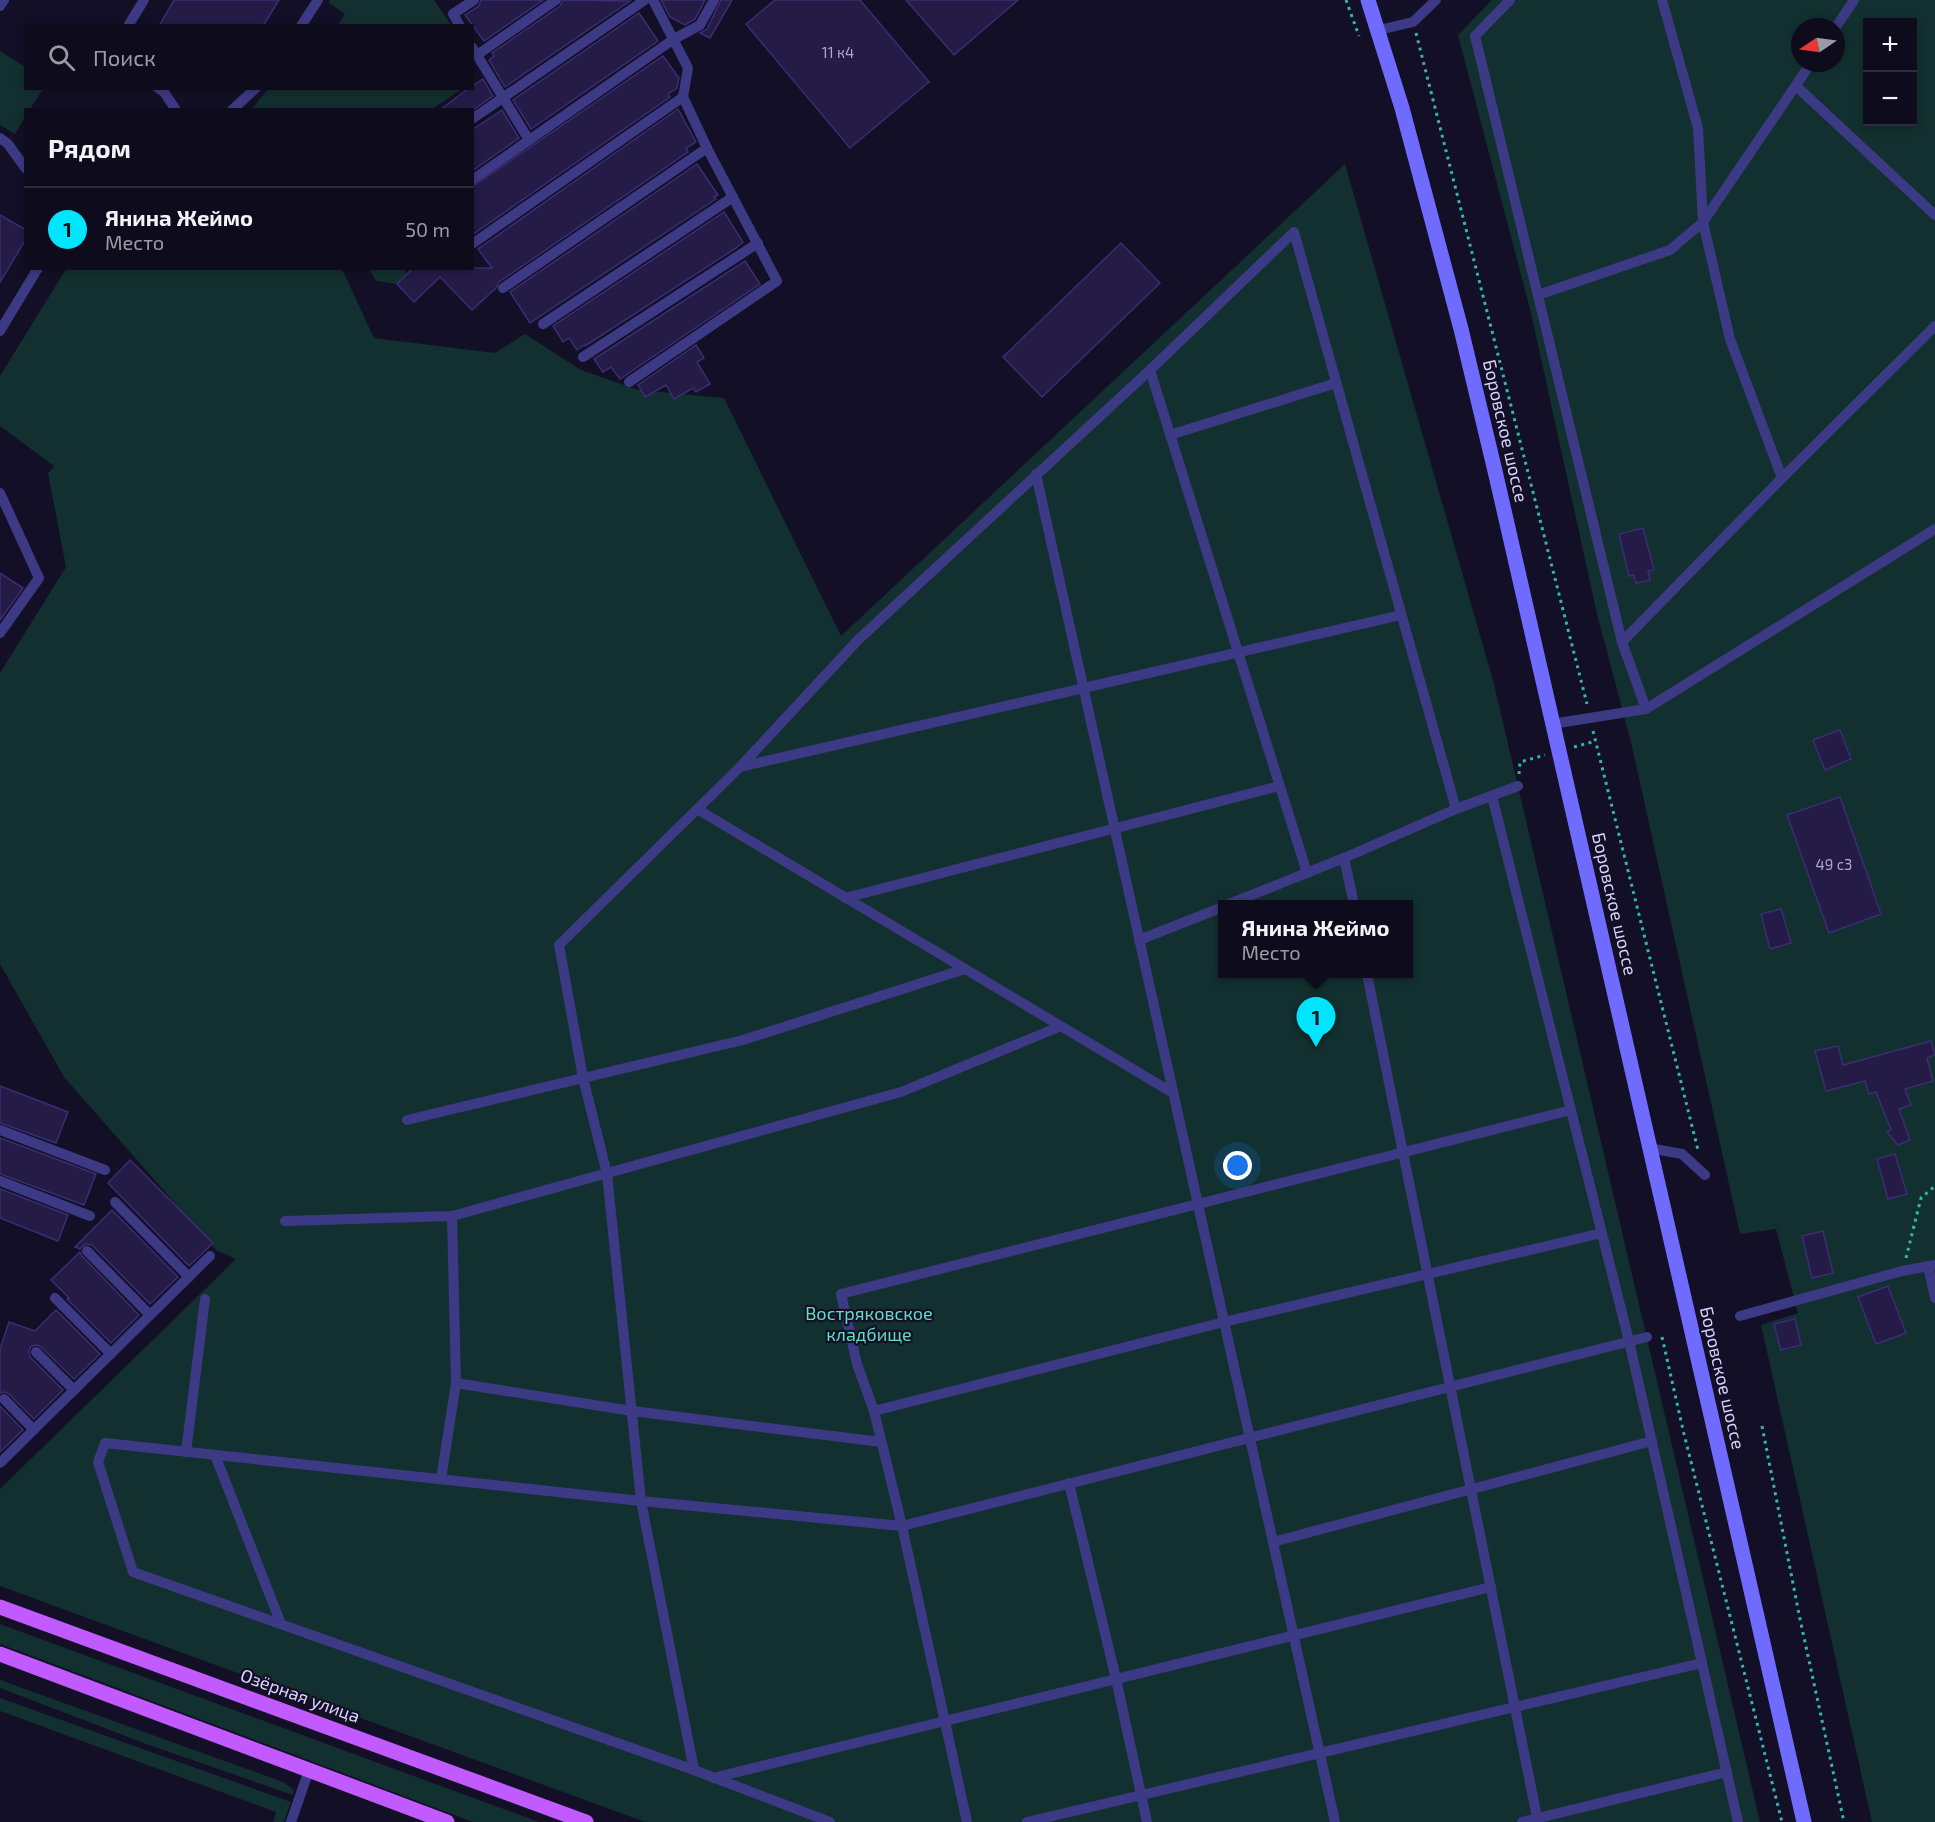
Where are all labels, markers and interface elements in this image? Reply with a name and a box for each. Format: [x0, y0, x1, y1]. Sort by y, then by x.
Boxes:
north arrow [1791, 18, 1845, 72]
map controls [1863, 18, 1917, 126]
button: + [1863, 18, 1917, 72]
search box [24, 24, 474, 90]
icon: search [45, 41, 78, 74]
house number: 11 к4 [822, 43, 854, 61]
text: Поиск [93, 44, 156, 70]
button: − [1863, 72, 1917, 126]
text: Рядом [48, 132, 131, 163]
text: Янина Жеймо [105, 204, 253, 230]
text: 1 [63, 217, 72, 241]
text: 50 m [405, 217, 450, 241]
text: Место [105, 230, 164, 254]
street label: Боровское шоссе [1479, 357, 1533, 504]
street label: Боровское шоссе [1588, 830, 1642, 977]
house number: 49 с3 [1816, 855, 1852, 873]
popup [1218, 900, 1413, 978]
text: Янина Жеймо [1241, 914, 1390, 940]
text: Место [1241, 940, 1301, 964]
pin: 1 [1296, 998, 1336, 1047]
your location [1223, 1151, 1252, 1180]
park label: Востряковское кладбище [805, 1302, 933, 1345]
street label: Боровское шоссе [1696, 1304, 1750, 1451]
street label: Озёрная улица [238, 1663, 363, 1727]

